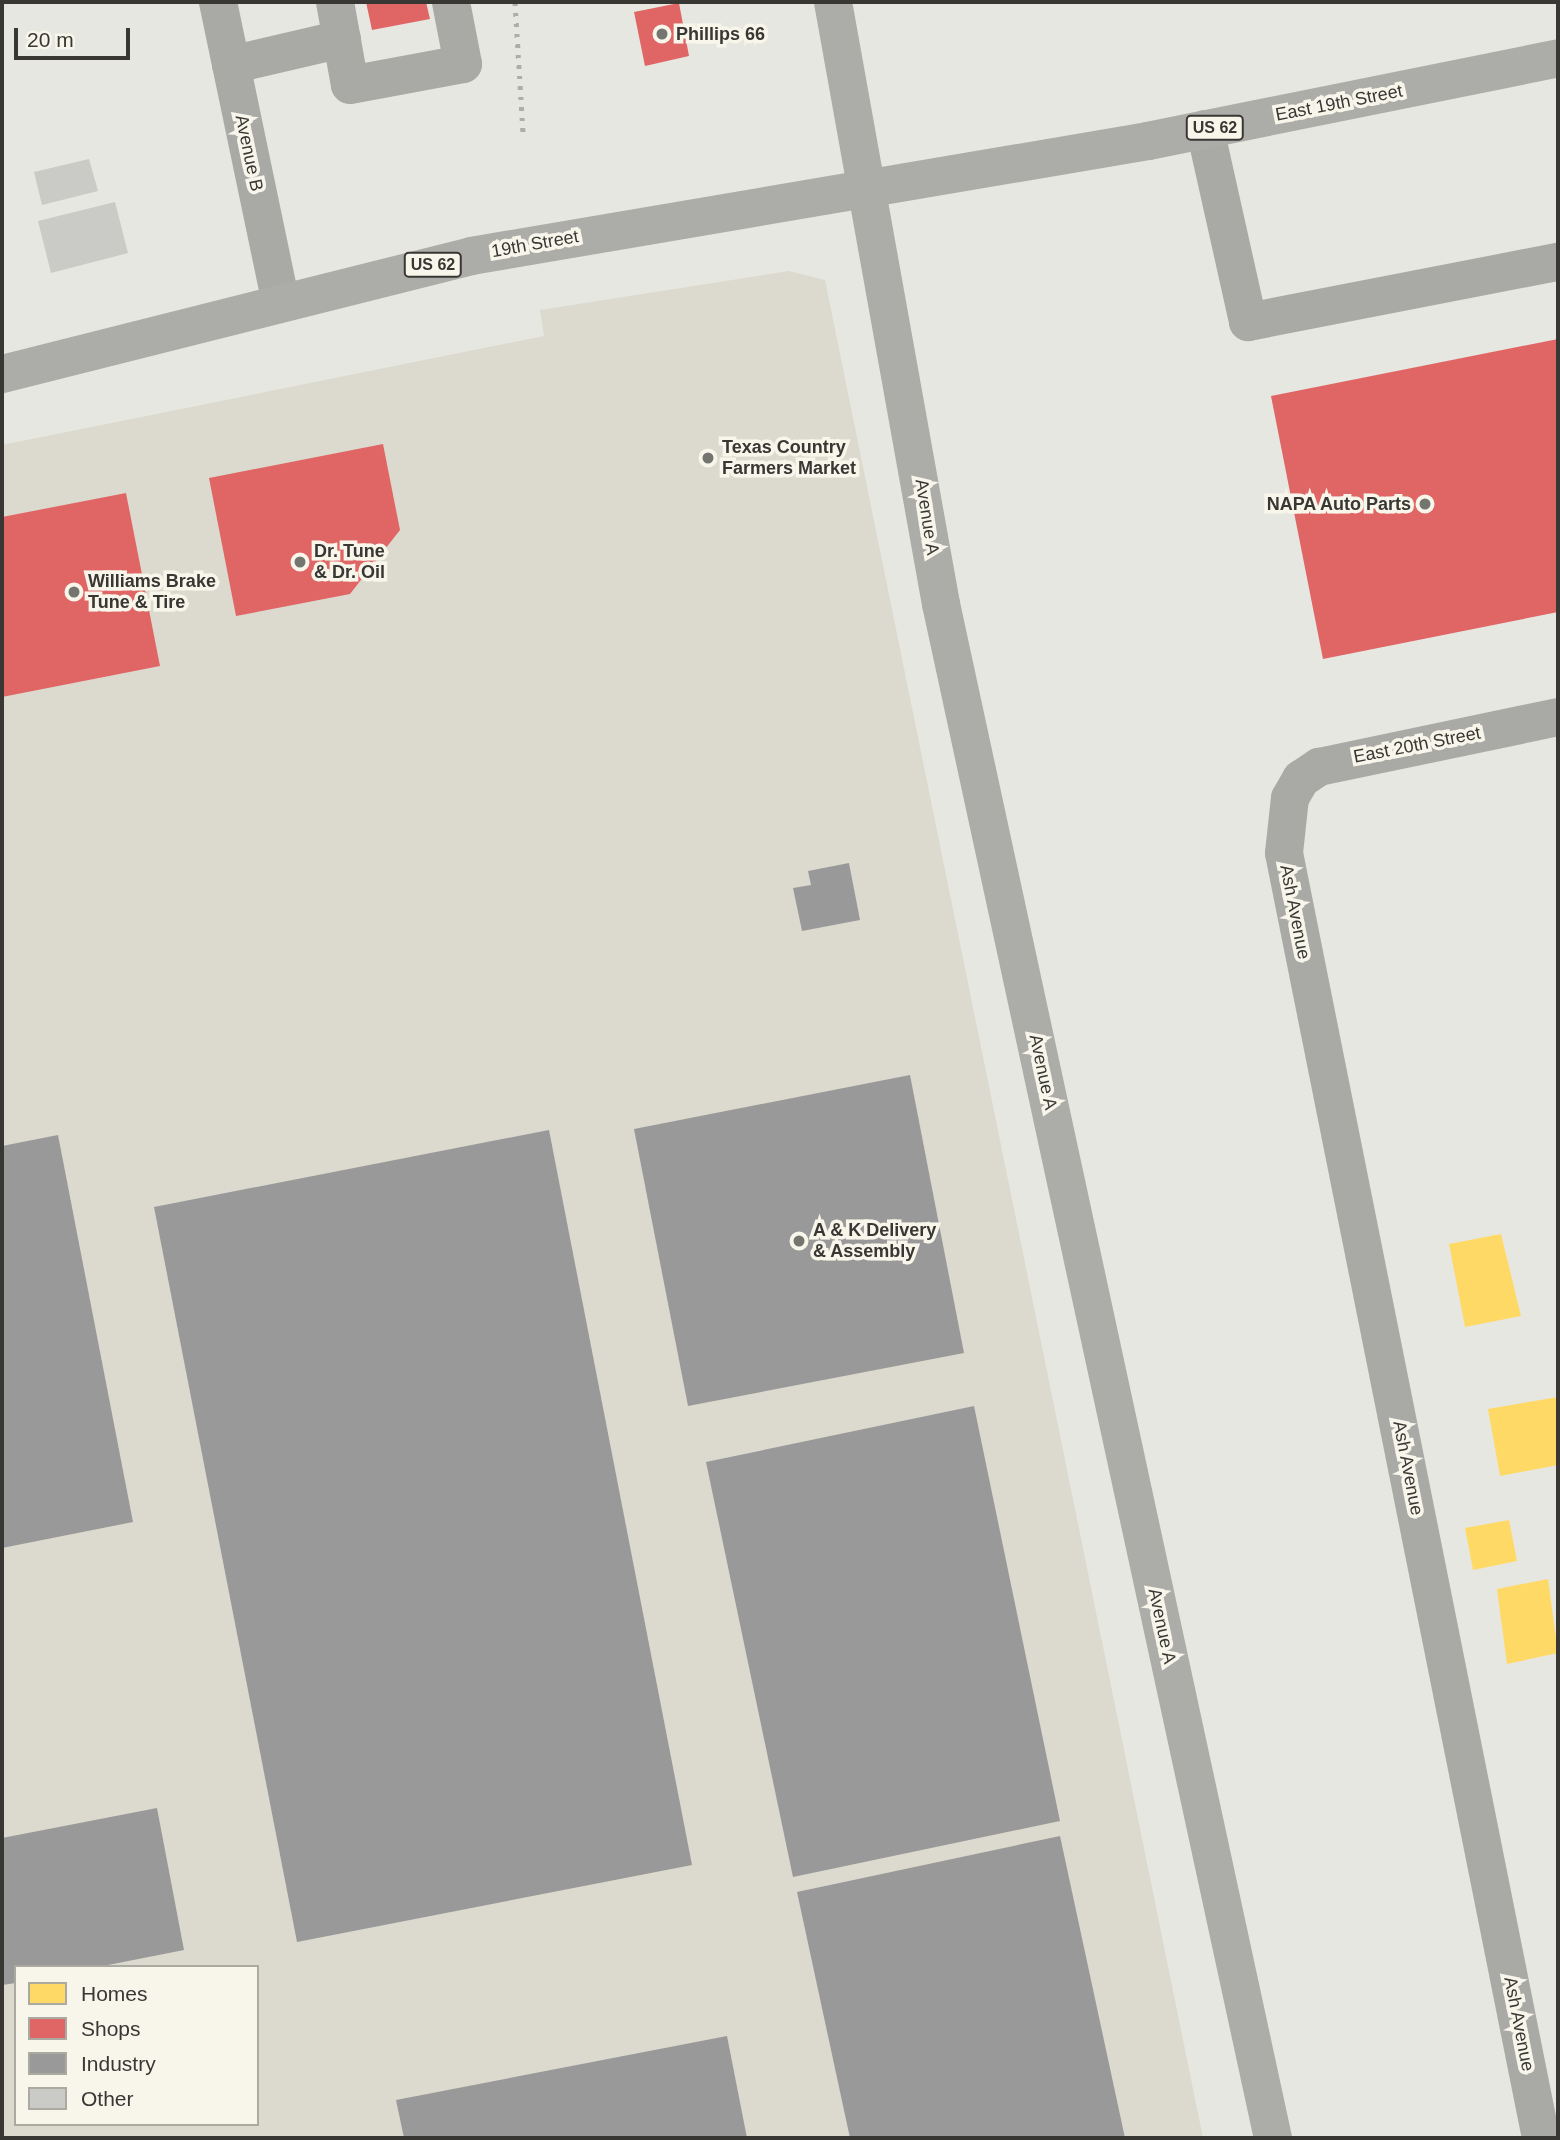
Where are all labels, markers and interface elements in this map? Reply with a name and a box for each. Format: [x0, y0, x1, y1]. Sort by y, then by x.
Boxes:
scale bar [18, 14, 133, 58]
place label: Phillips 66 [676, 23, 765, 45]
marker: Phillips 66 [654, 26, 670, 42]
text: 20 m [27, 28, 74, 51]
street label: East 19th Street [1274, 80, 1404, 126]
street label: Avenue B [230, 113, 268, 193]
road number: US 62 [1185, 116, 1245, 140]
street label: 19th Street [490, 226, 580, 262]
road number: US 62 [403, 252, 463, 278]
place label: Texas Country Farmers Market [722, 437, 856, 480]
marker: Texas Country Farmers Market [700, 450, 716, 466]
street label: Avenue A [910, 477, 944, 557]
place label: NAPA Auto Parts [1265, 493, 1411, 515]
marker: NAPA Auto Parts [1417, 496, 1433, 512]
place label: Dr. Tune & Dr. Oil [314, 541, 385, 584]
marker: Dr. Tune & Dr. Oil [292, 554, 308, 570]
place label: Williams Brake Tune & Tire [88, 571, 216, 614]
marker: Williams Brake Tune & Tire [66, 584, 82, 600]
street label: East 20th Street [1352, 722, 1482, 768]
street label: Ash Avenue [1275, 862, 1315, 962]
street label: Avenue A [1024, 1032, 1062, 1112]
place label: A & K Delivery & Assembly [813, 1220, 937, 1262]
marker: A & K Delivery & Assembly [791, 1233, 807, 1249]
street label: Ash Avenue [1388, 1418, 1428, 1518]
street label: Avenue A [1143, 1586, 1181, 1666]
legend [14, 1965, 259, 2126]
street label: Ash Avenue [1499, 1974, 1539, 2074]
text: Homes [81, 1982, 148, 2005]
text: Shops [81, 2017, 141, 2040]
text: Industry [81, 2052, 156, 2075]
text: Other [81, 2087, 134, 2110]

